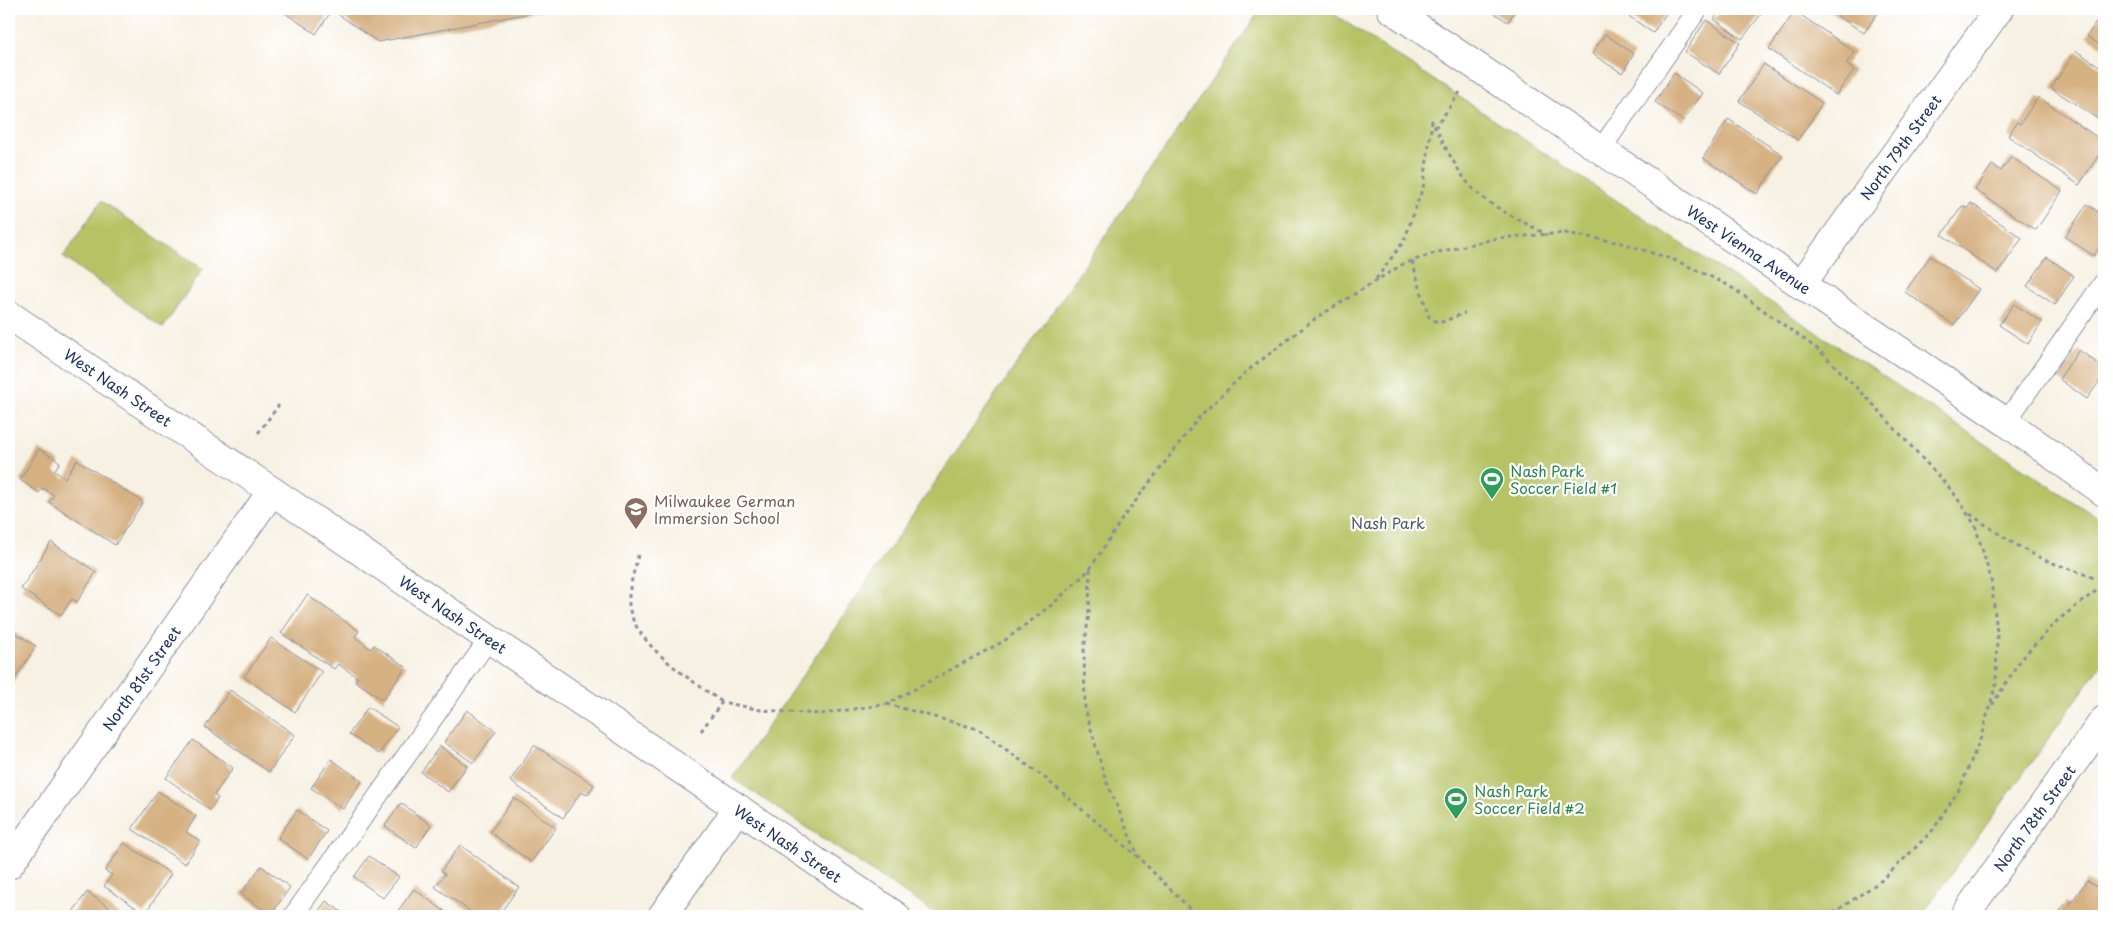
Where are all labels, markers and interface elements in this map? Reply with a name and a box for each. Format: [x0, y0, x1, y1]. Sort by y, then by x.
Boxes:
street label: North 79th Street [1854, 89, 1946, 205]
street label: West Vienna Avenue [1682, 199, 1816, 299]
street label: West Nash Street [59, 342, 177, 432]
place label: Nash Park Soccer Field #1 [1510, 459, 1617, 499]
sports icon: Nash Park Soccer Field #1 [1479, 466, 1505, 500]
place label: Milwaukee German Immersion School [654, 489, 795, 529]
school or university icon: Milwaukee German Immersion School [623, 496, 649, 530]
park label: Nash Park [1351, 511, 1425, 534]
street label: West Nash Street [394, 569, 512, 659]
street label: North 81st Street [96, 621, 186, 735]
street label: North 78th Street [1987, 760, 2081, 876]
place label: Nash Park Soccer Field #2 [1474, 779, 1585, 819]
sports icon: Nash Park Soccer Field #2 [1443, 786, 1469, 820]
street label: West Nash Street [729, 798, 847, 888]

